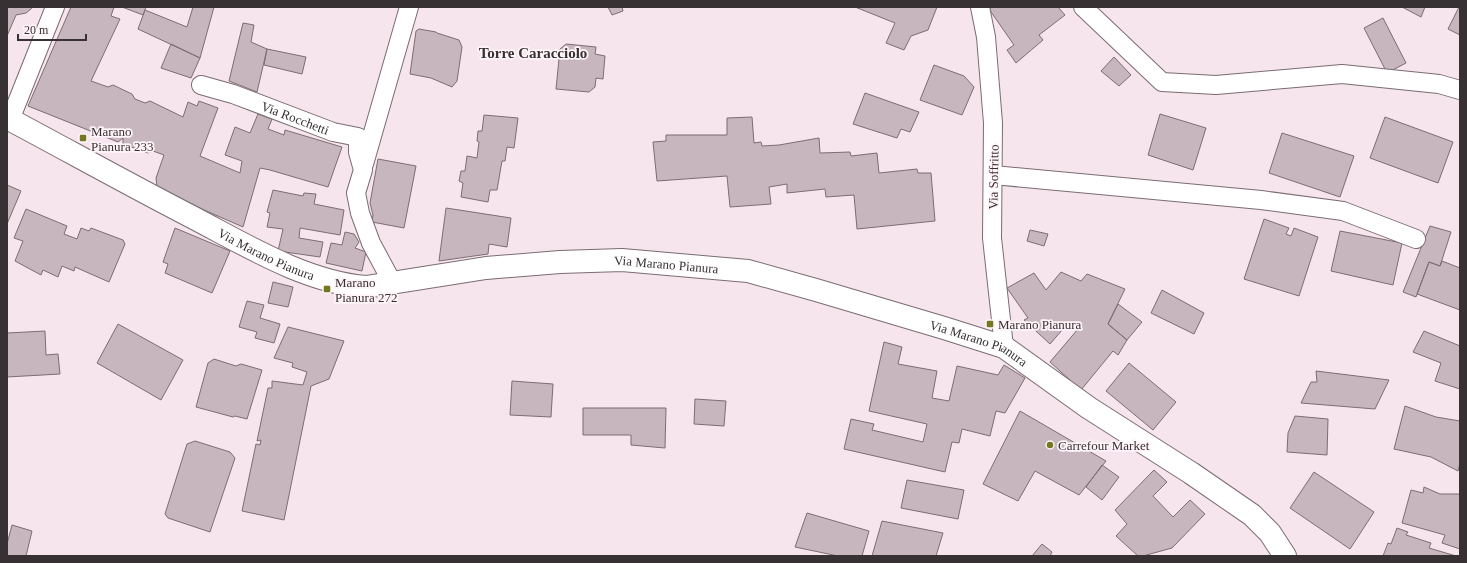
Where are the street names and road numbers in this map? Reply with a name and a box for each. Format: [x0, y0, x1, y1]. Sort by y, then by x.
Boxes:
street label: Via Rocchetti [259, 99, 331, 138]
street label: Via Soffritto [985, 144, 1002, 210]
street label: Via Marano Pianura [215, 225, 317, 283]
street label: Via Marano Pianura [614, 253, 719, 276]
street label: Via Marano Pianura [928, 317, 1030, 370]

